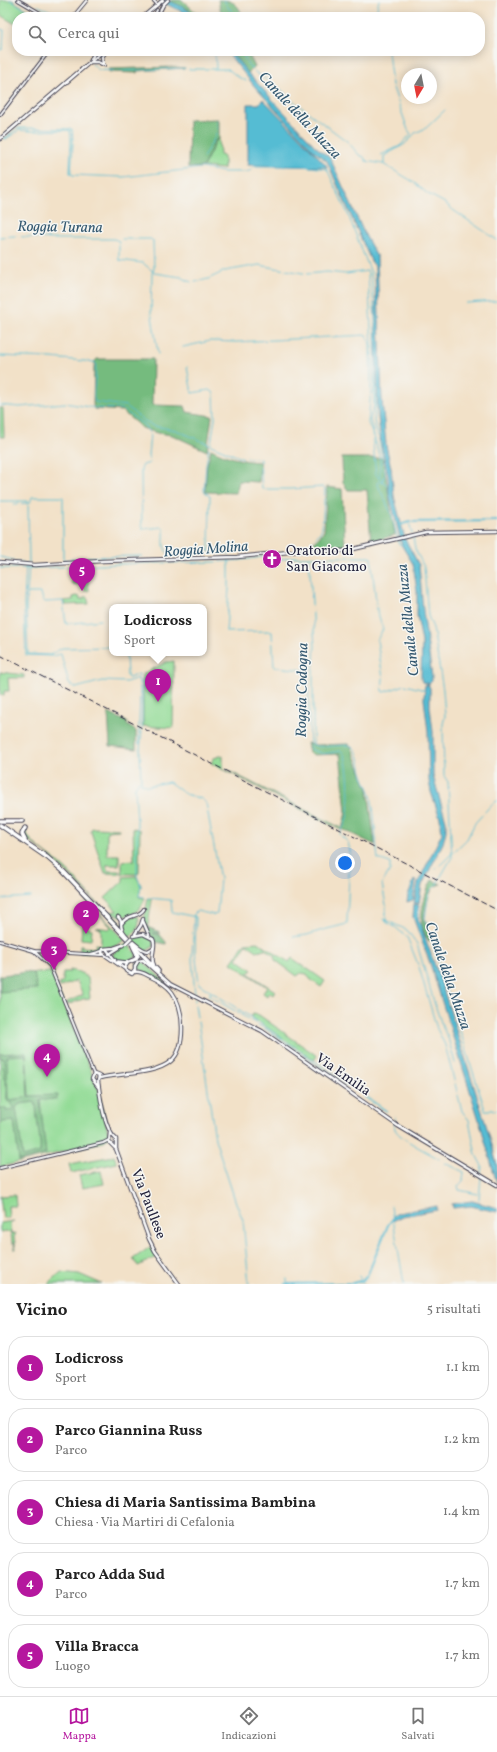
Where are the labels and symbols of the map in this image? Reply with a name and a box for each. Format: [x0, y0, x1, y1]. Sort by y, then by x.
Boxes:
water label: Canale della Muzza [253, 68, 345, 164]
north arrow [401, 68, 437, 104]
water label: Roggia Turana [17, 217, 103, 239]
water label: Roggia Molina [163, 537, 249, 563]
place label: Oratorio di San Giacomo [286, 542, 367, 577]
church icon: Oratorio di San Giacomo [261, 548, 283, 570]
pin: 5 [69, 558, 95, 591]
water label: Canale della Muzza [393, 563, 425, 677]
water label: Roggia Codogna [292, 642, 314, 738]
pin: 1 [145, 669, 171, 702]
your location [335, 853, 355, 873]
pin: 2 [73, 901, 99, 934]
water label: Canale della Muzza [419, 919, 475, 1033]
pin: 3 [41, 937, 67, 970]
pin: 4 [34, 1044, 60, 1077]
street label: Via Emilia [312, 1049, 374, 1101]
street label: Via Paullese [126, 1166, 170, 1242]

